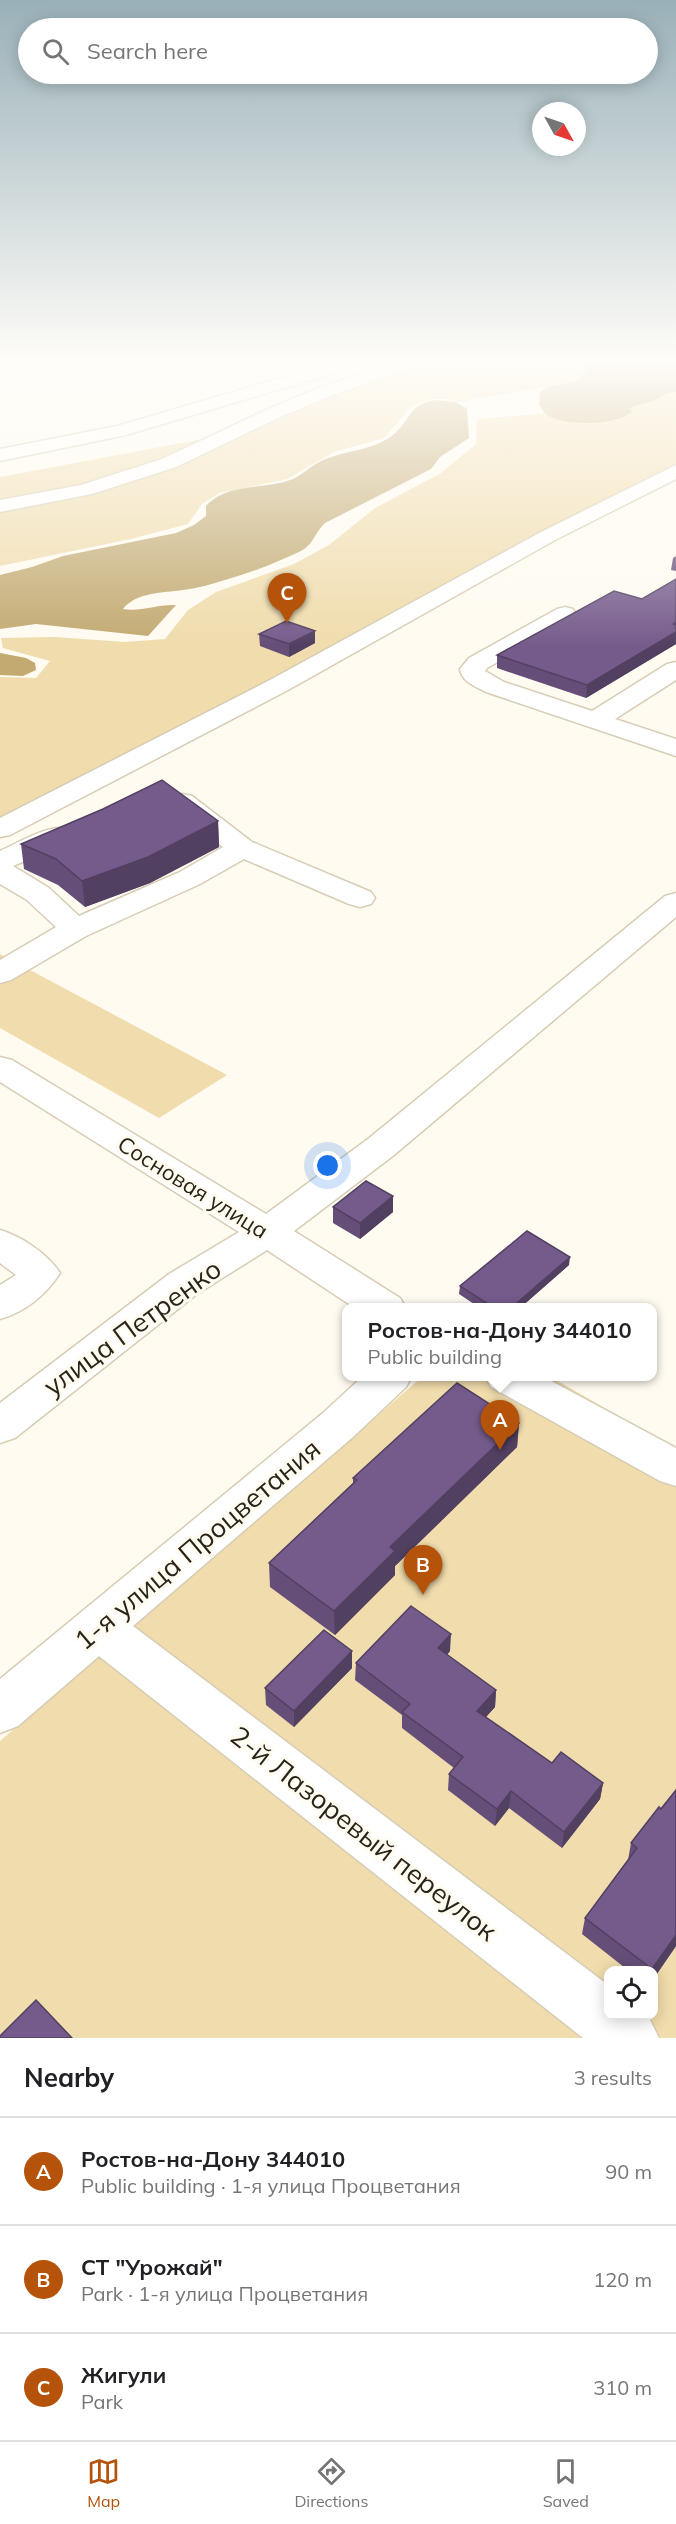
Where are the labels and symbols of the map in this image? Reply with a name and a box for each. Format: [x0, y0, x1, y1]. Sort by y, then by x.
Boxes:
north arrow [532, 102, 586, 156]
pin: C [268, 574, 306, 623]
street label: Сосновая улица [113, 1129, 273, 1245]
your location [313, 1151, 342, 1180]
street label: улица Петренко [36, 1251, 228, 1403]
pin: A [480, 1400, 520, 1450]
street label: 1-я улица Процветания [67, 1431, 327, 1657]
pin: B [404, 1546, 442, 1595]
street label: 2-й Лазоревый переулок [224, 1718, 505, 1948]

